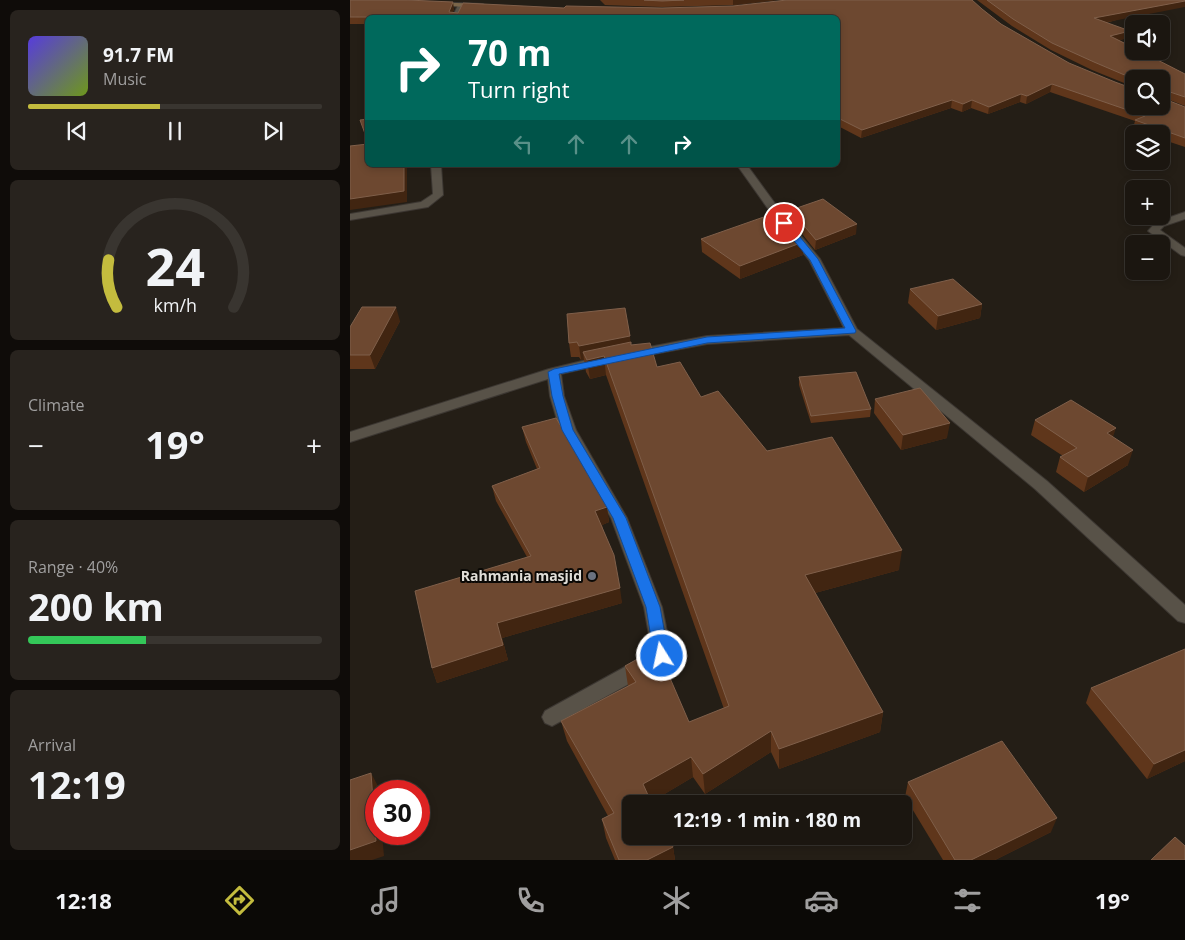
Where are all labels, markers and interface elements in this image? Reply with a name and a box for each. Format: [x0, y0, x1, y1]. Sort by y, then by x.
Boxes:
map controls [1125, 15, 1170, 280]
button: sound [1125, 15, 1170, 60]
text: 70 m [468, 29, 551, 76]
icon: right [385, 35, 450, 100]
text: 91.7 FM [103, 42, 174, 68]
text: Music [103, 68, 147, 90]
button: search [1125, 70, 1170, 115]
text: Turn right [468, 74, 570, 104]
icon: previous [63, 117, 91, 145]
icon: pause [161, 117, 189, 145]
icon: next [259, 117, 287, 145]
button: layers [1125, 125, 1170, 170]
icon: left [509, 130, 537, 158]
icon: ahead [562, 130, 590, 158]
icon: ahead [615, 130, 643, 158]
icon: right [668, 130, 696, 158]
button: + [1125, 180, 1170, 225]
pin [763, 202, 805, 244]
icon: arrive [770, 209, 798, 237]
text: 24 [145, 230, 205, 301]
button: − [1125, 235, 1170, 280]
text: km/h [153, 293, 197, 317]
text: Climate [28, 394, 85, 416]
text: 19° [145, 418, 205, 470]
text: − [28, 426, 44, 464]
text: + [306, 426, 322, 464]
text: Range · 40% [28, 556, 118, 578]
place label: Rahmania masjid [461, 566, 582, 585]
marker: Rahmania masjid [586, 570, 598, 582]
text: 200 km [28, 580, 164, 632]
position arrow [635, 629, 687, 681]
text: Arrival [28, 734, 76, 756]
text: 12:19 [28, 758, 126, 810]
speed limit sign: 30 [365, 780, 430, 845]
text: 12:19 · 1 min · 180 m [673, 807, 861, 833]
icon: directions [222, 883, 257, 918]
icon: music [368, 883, 403, 918]
icon: phone [513, 883, 548, 918]
icon: climate [659, 883, 694, 918]
icon: car [804, 883, 839, 918]
icon: filters [950, 883, 985, 918]
text: 12:18 [55, 885, 112, 915]
text: 19° [1095, 885, 1130, 915]

